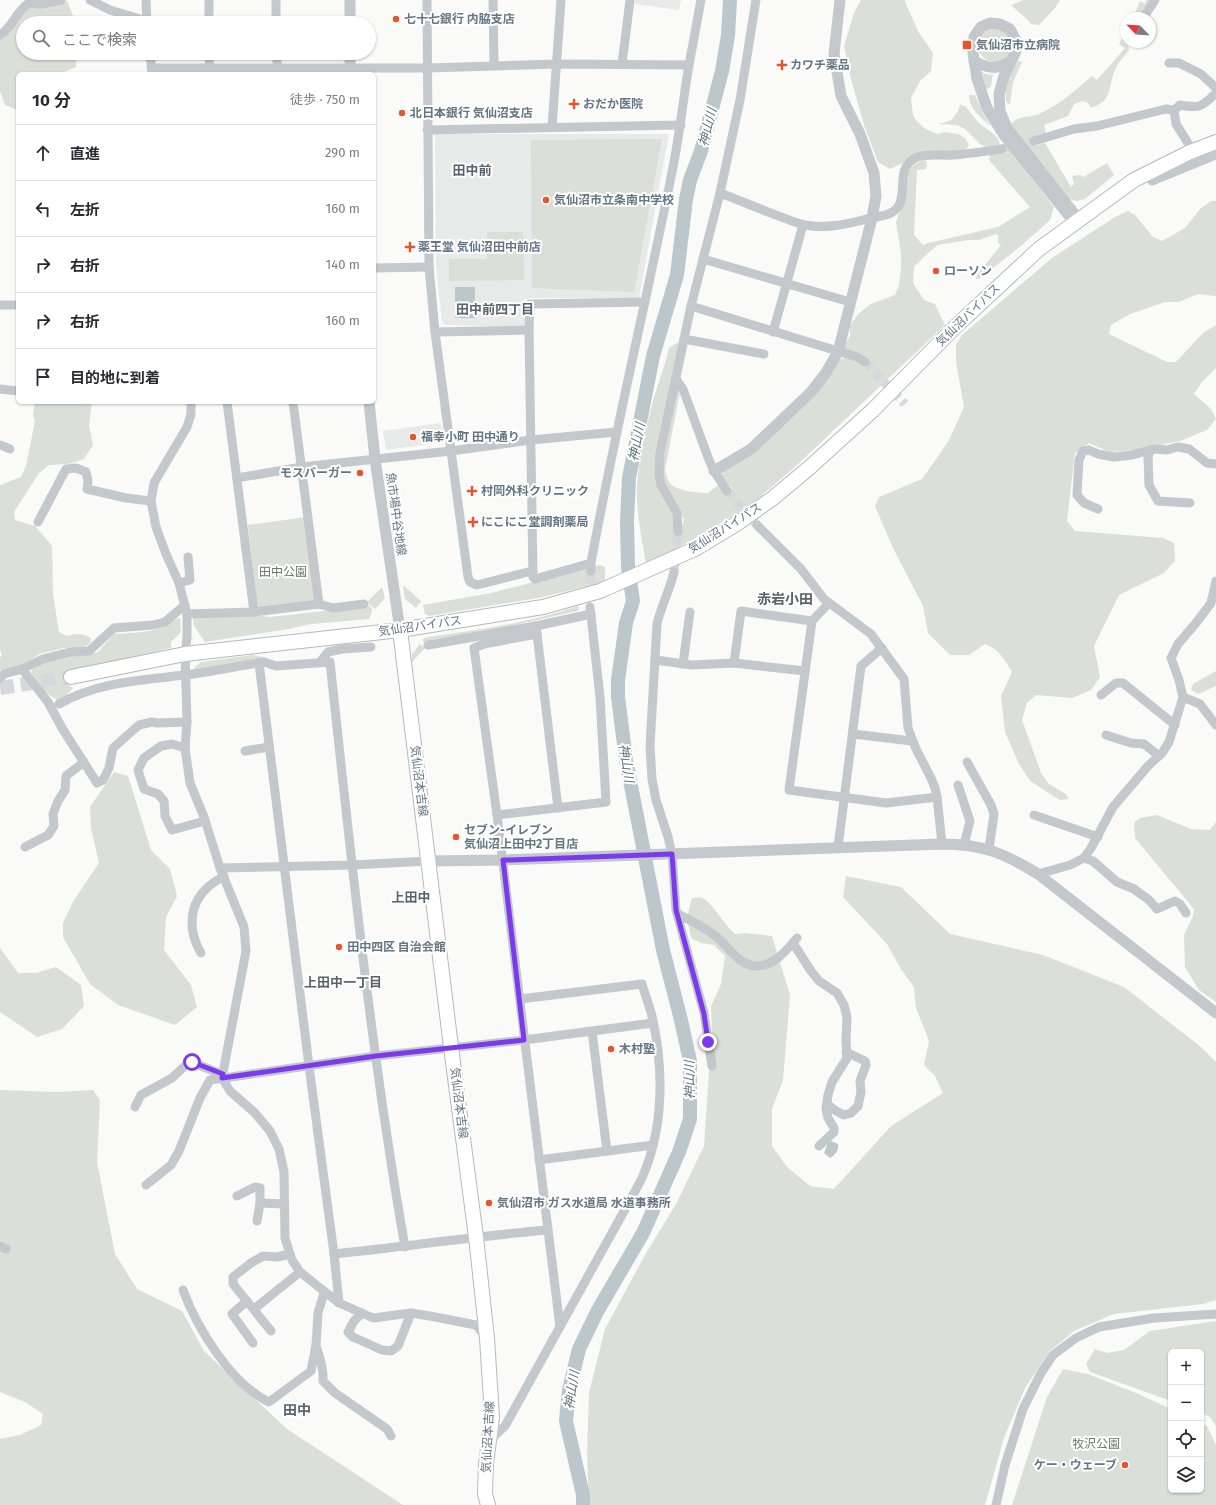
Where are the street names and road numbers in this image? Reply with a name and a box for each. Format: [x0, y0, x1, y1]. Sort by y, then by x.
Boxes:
street label: 気仙沼バイパス [933, 281, 1003, 349]
street label: 魚市場中谷地線 [383, 471, 409, 557]
street label: 気仙沼バイパス [686, 500, 764, 556]
street label: 気仙沼バイパス [378, 613, 462, 639]
street label: 気仙沼本吉線 [408, 744, 430, 818]
street label: 気仙沼本吉線 [448, 1066, 470, 1140]
street label: 気仙沼本吉線 [479, 1401, 497, 1473]

